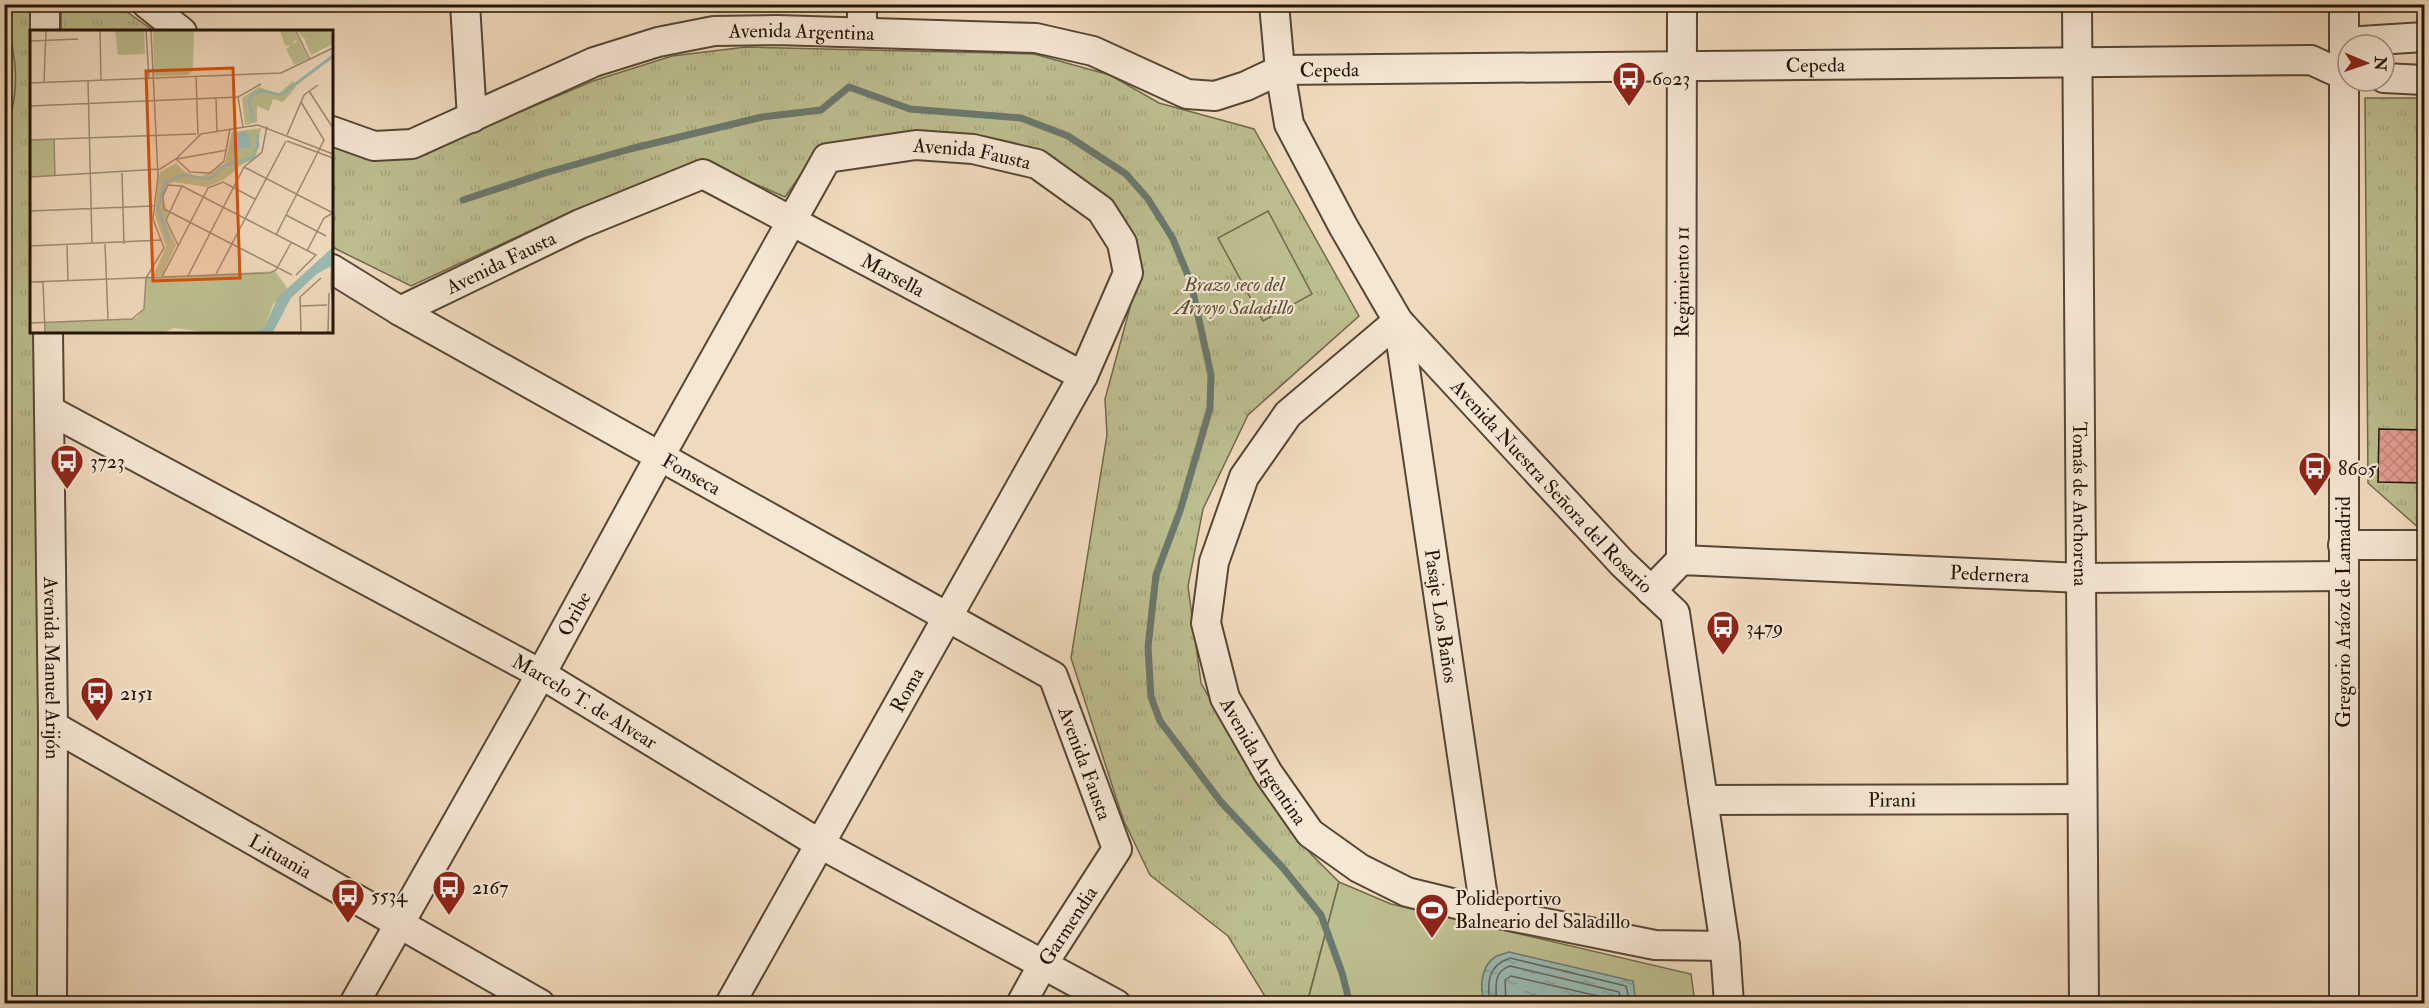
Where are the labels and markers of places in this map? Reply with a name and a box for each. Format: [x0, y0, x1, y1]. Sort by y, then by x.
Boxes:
bus stop icon: 6023 [1611, 60, 1647, 107]
place label: 6023 [1652, 66, 1690, 91]
bus stop icon: 3723 [49, 443, 85, 490]
place label: 3723 [90, 449, 125, 474]
bus stop icon: 8605 [2297, 450, 2333, 497]
place label: 8605 [2338, 456, 2377, 481]
bus stop icon: 3479 [1705, 609, 1741, 656]
place label: 3479 [1746, 615, 1783, 640]
bus stop icon: 2151 [79, 675, 115, 722]
place label: 2151 [120, 681, 153, 706]
bus stop icon: 2167 [431, 869, 467, 916]
place label: 2167 [472, 875, 508, 900]
bus stop icon: 5534 [330, 877, 366, 924]
place label: 5534 [371, 883, 408, 908]
place label: Polideportivo Balneario del Saladillo [1455, 886, 1630, 934]
sports icon: Polideportivo Balneario del Saladillo [1414, 892, 1450, 939]

